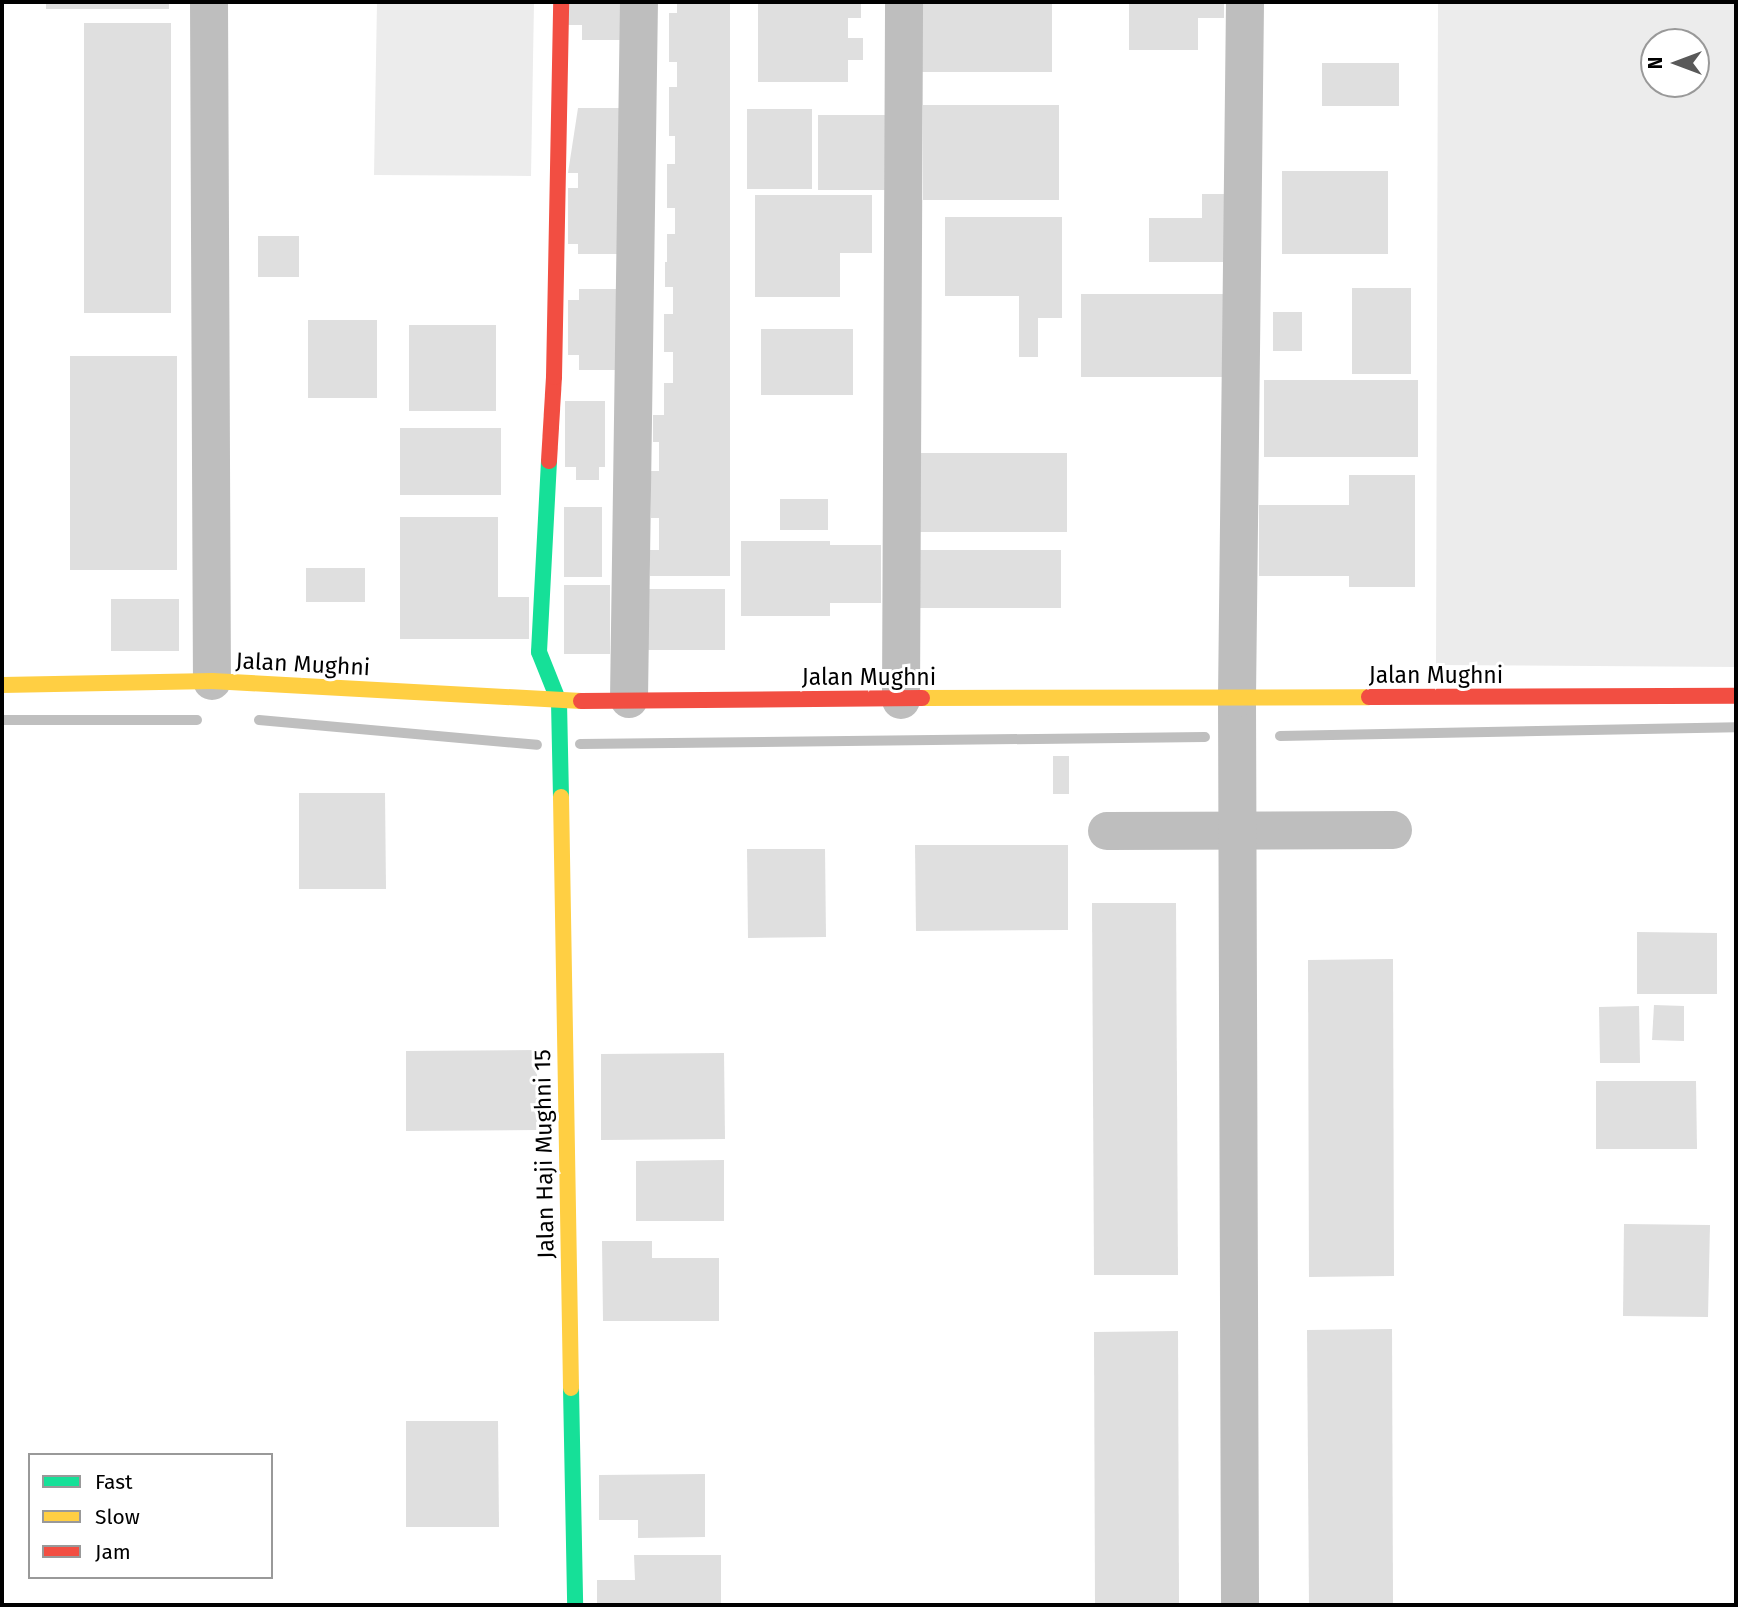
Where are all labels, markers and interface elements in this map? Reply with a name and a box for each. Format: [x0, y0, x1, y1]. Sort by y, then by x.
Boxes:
north arrow [1640, 28, 1710, 98]
text: N [1644, 57, 1667, 69]
street label: Jalan Mughni [235, 647, 371, 681]
street label: Jalan Mughni [1369, 661, 1503, 689]
street label: Jalan Mughni [802, 663, 936, 691]
street label: Jalan Haji Mughni 15 [528, 1049, 560, 1259]
legend [28, 1453, 273, 1579]
text: Fast [95, 1469, 133, 1495]
text: Slow [95, 1504, 140, 1530]
text: Jam [95, 1539, 131, 1565]

